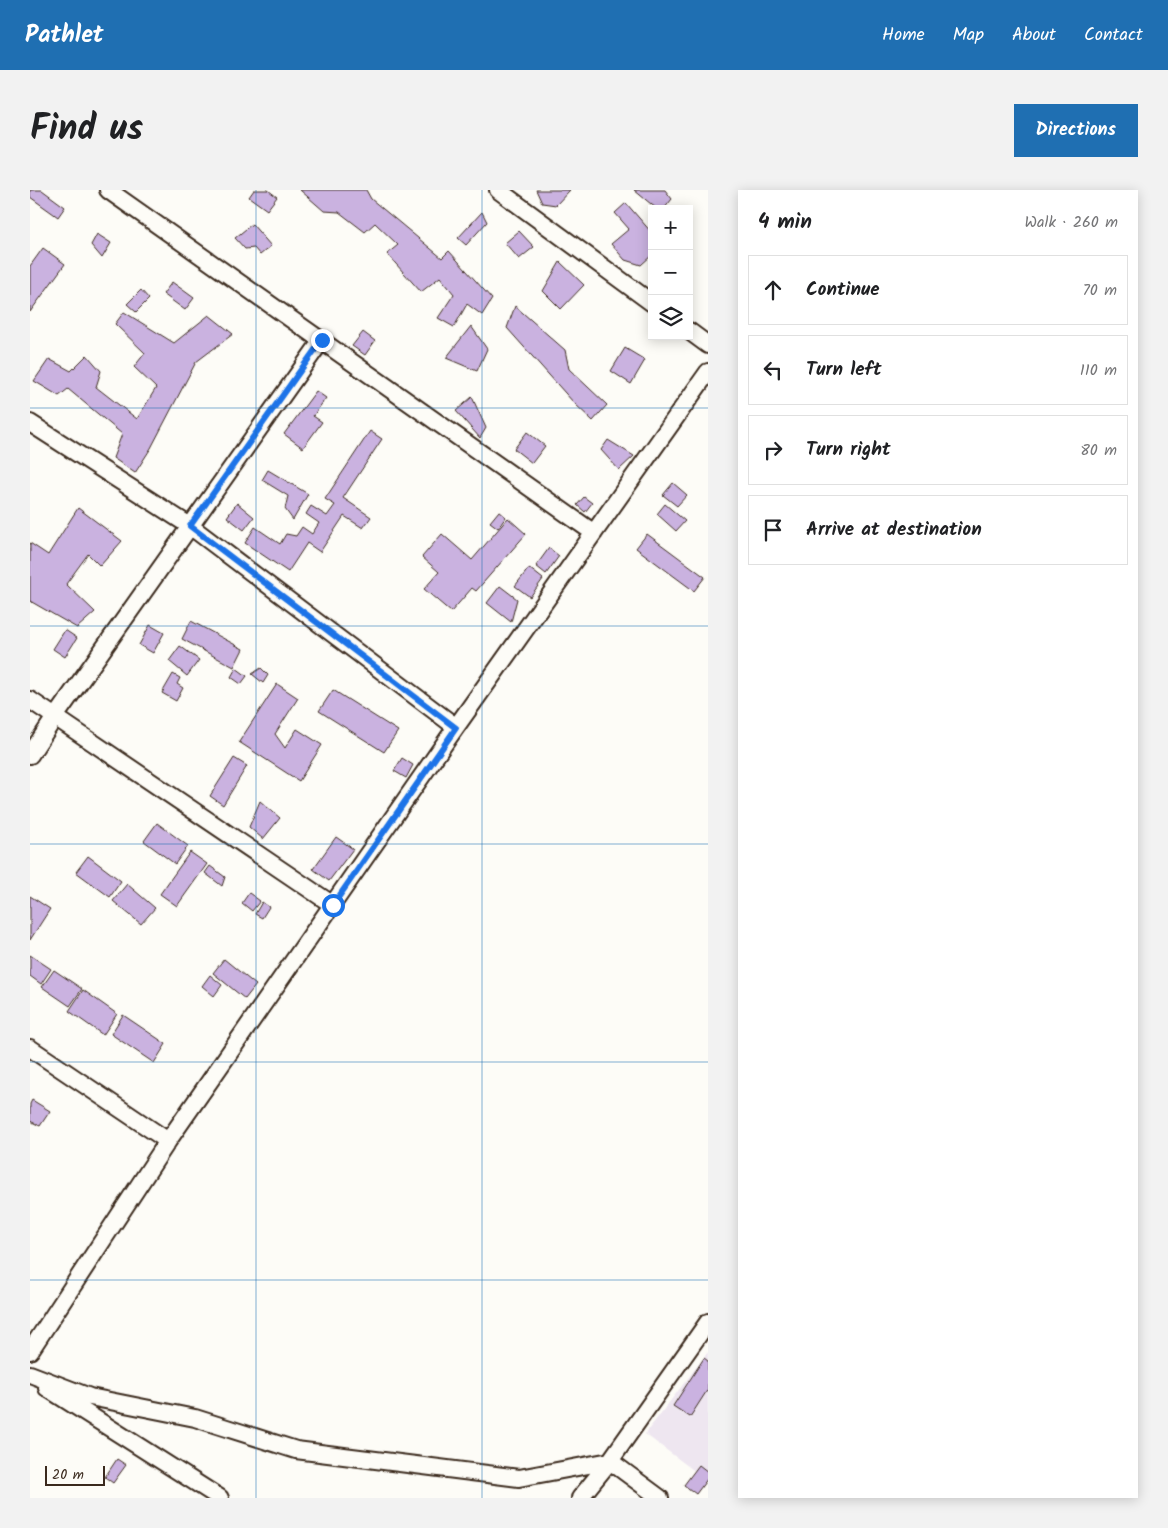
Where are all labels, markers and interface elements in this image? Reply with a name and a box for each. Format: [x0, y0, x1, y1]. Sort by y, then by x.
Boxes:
text: Pathlet [25, 16, 104, 55]
text: Home [882, 21, 925, 50]
text: Map [953, 21, 984, 50]
text: About [1012, 21, 1056, 50]
text: Contact [1084, 21, 1143, 50]
text: Find us [30, 102, 143, 158]
button: Directions [1014, 104, 1138, 157]
map controls [648, 205, 693, 340]
button: + [648, 205, 693, 250]
text: 4 min [758, 206, 812, 239]
text: Walk · 260 m [1025, 210, 1118, 235]
button: − [648, 250, 693, 295]
text: Continue [806, 275, 879, 305]
icon: ahead [759, 276, 787, 304]
text: 70 m [1082, 278, 1117, 303]
button: layers [648, 295, 693, 340]
route end [311, 329, 334, 352]
text: Turn left [806, 355, 881, 385]
icon: left [759, 356, 787, 384]
text: 110 m [1080, 358, 1117, 383]
text: Turn right [806, 435, 891, 465]
icon: right [759, 436, 787, 464]
text: 80 m [1080, 438, 1117, 463]
text: Arrive at destination [806, 515, 982, 545]
icon: arrive [759, 516, 787, 544]
route start [322, 894, 345, 917]
scale bar [45, 1463, 105, 1486]
text: 20 m [52, 1464, 84, 1486]

